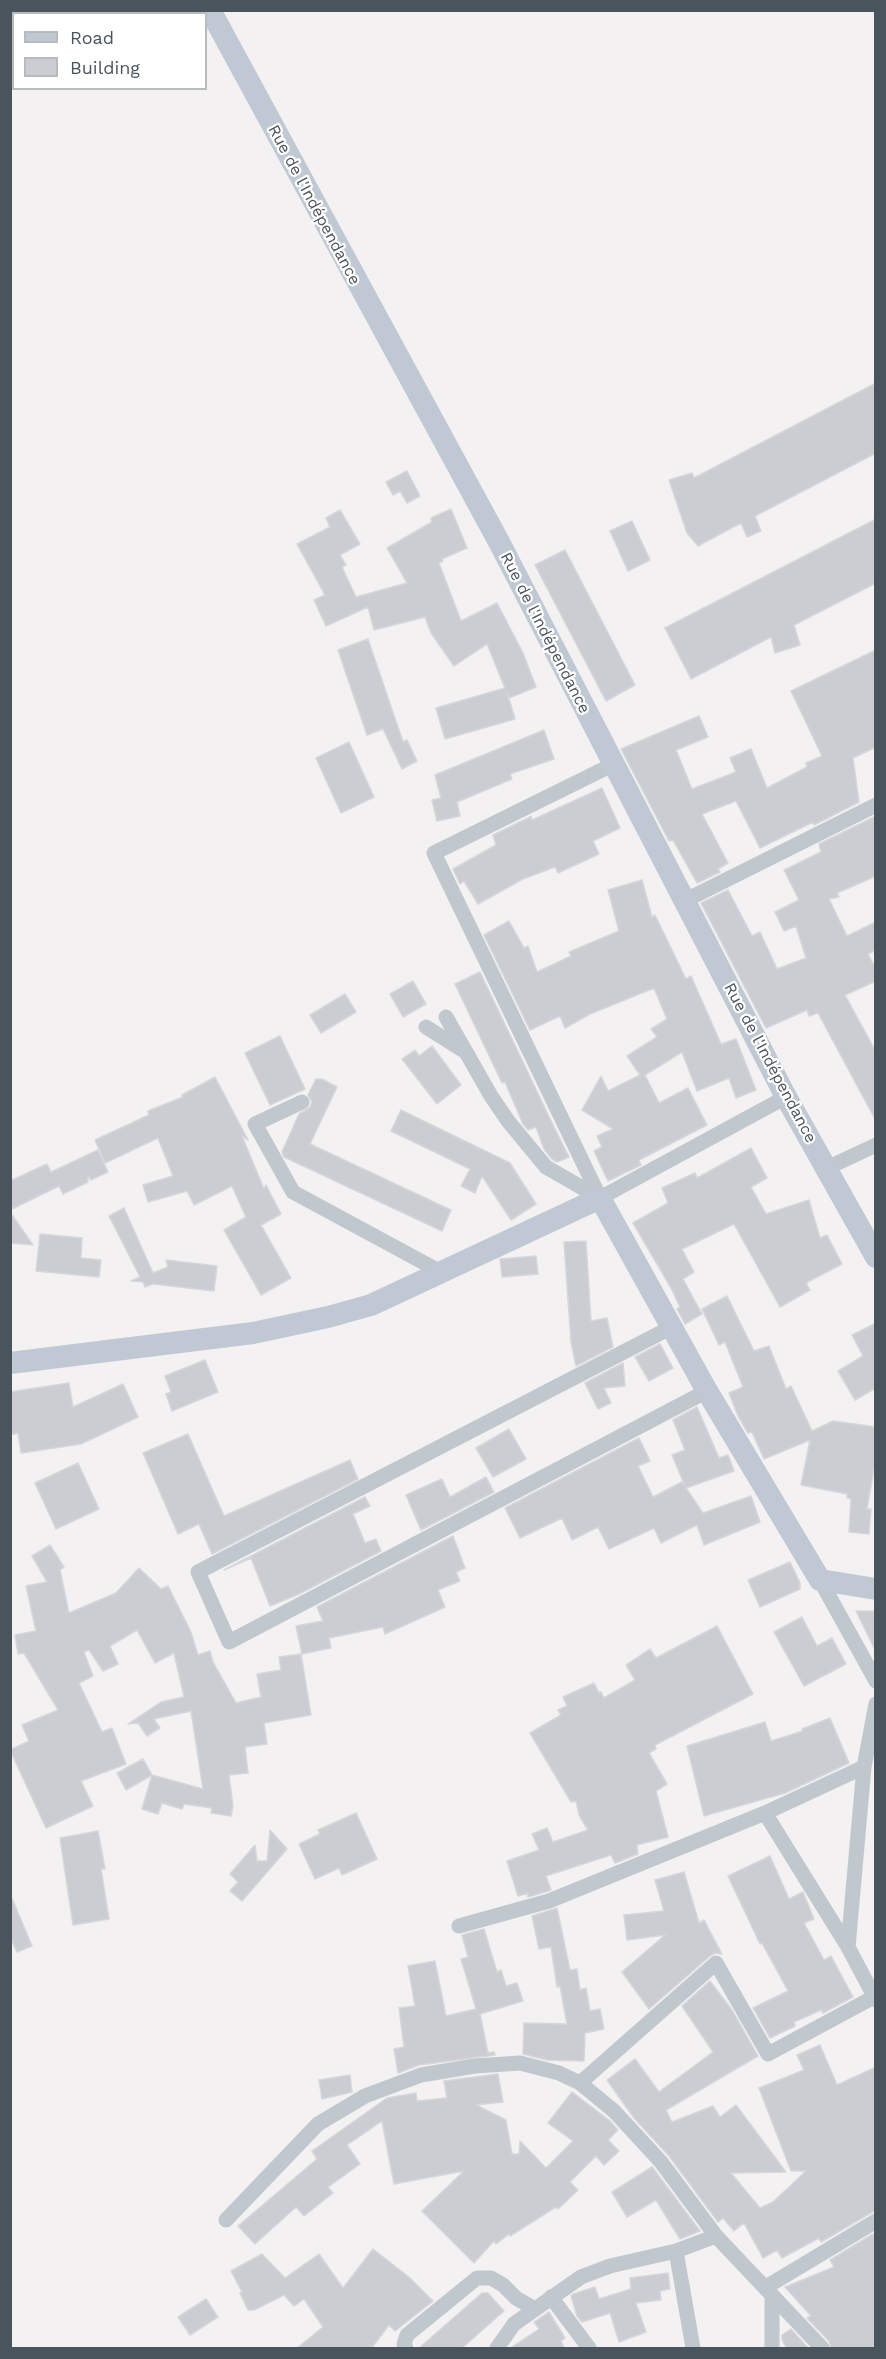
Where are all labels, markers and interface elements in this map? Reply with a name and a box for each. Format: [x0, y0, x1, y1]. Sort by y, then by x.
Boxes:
legend [12, 12, 207, 90]
text: Road [70, 27, 114, 48]
text: Building [70, 57, 140, 78]
street label: Rue de l'Indépendance [264, 122, 364, 288]
street label: Rue de l'Indépendance [496, 549, 594, 717]
street label: Rue de l'Indépendance [720, 980, 820, 1146]

